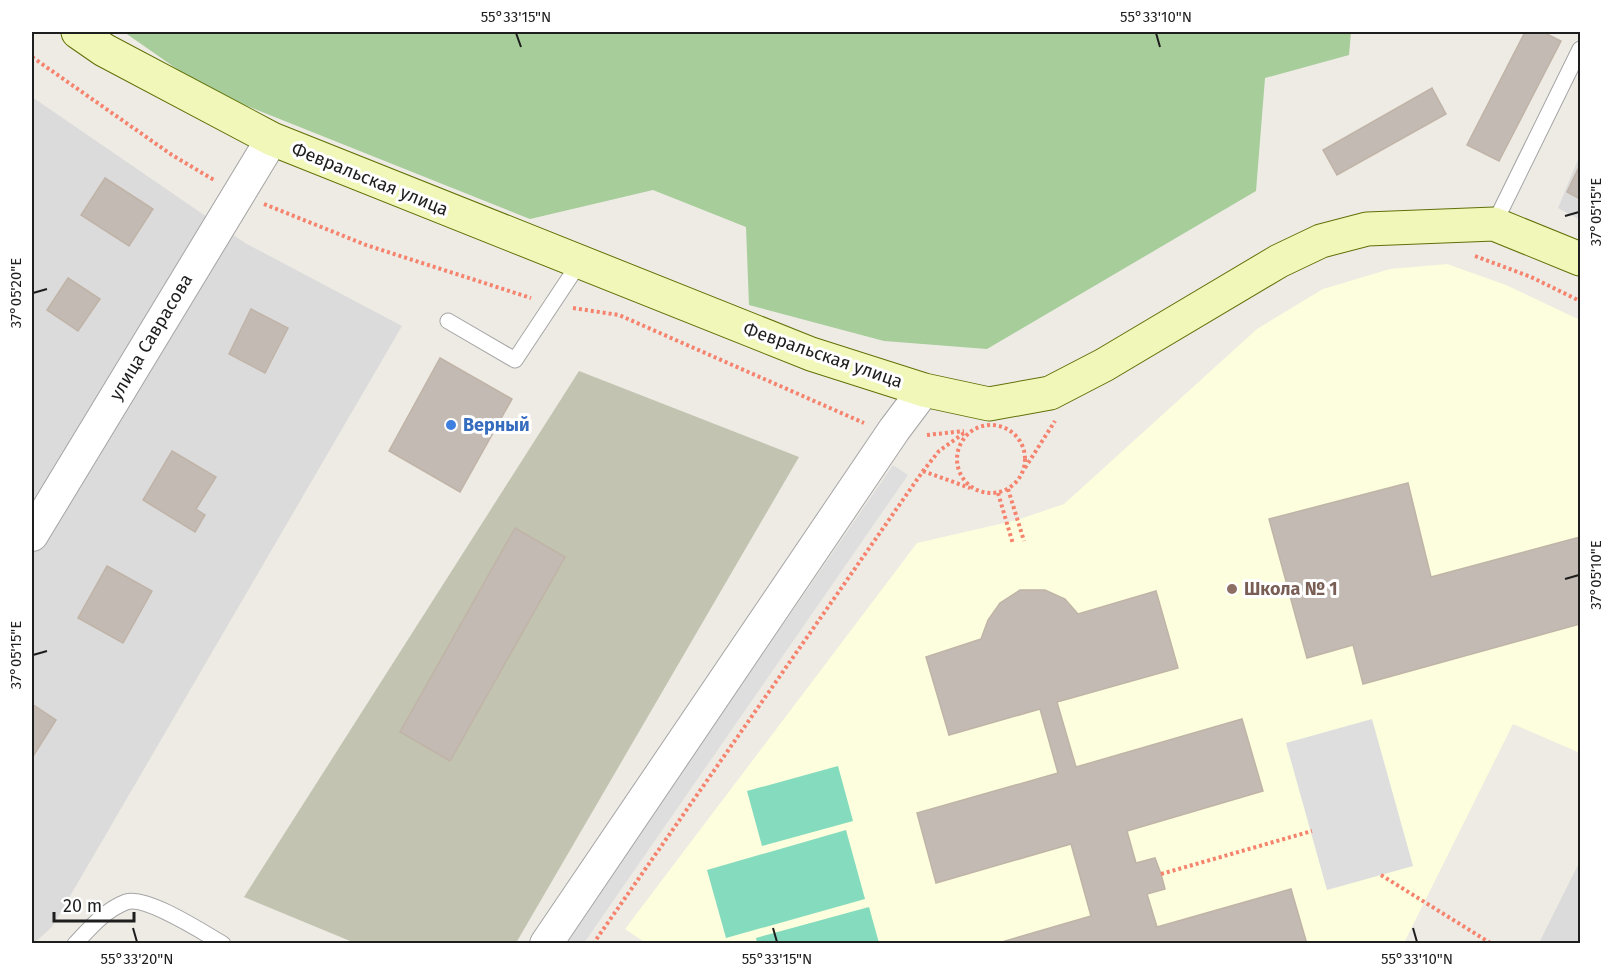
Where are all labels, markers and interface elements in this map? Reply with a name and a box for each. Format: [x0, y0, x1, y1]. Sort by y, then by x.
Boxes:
text: 55°33'15"N [481, 8, 551, 26]
text: 55°33'10"N [1120, 8, 1192, 26]
street label: Февральская улица [288, 138, 452, 220]
text: 37°05'15"E [1587, 178, 1605, 246]
text: 37°05'20"E [7, 258, 25, 328]
street label: улица Саврасова [105, 270, 197, 404]
street label: Февральская улица [740, 317, 906, 393]
place label: Верный [463, 414, 530, 436]
marker: Верный [444, 418, 458, 432]
text: 37°05'10"E [1587, 540, 1605, 610]
place label: Школа № 1 [1244, 578, 1338, 600]
marker: Школа № 1 [1225, 582, 1239, 596]
text: 37°05'15"E [7, 621, 25, 689]
scale bar [54, 885, 134, 923]
text: 20 m [63, 895, 102, 917]
text: 55°33'20"N [101, 950, 173, 968]
text: 55°33'15"N [742, 950, 812, 968]
text: 55°33'10"N [1381, 950, 1453, 968]

